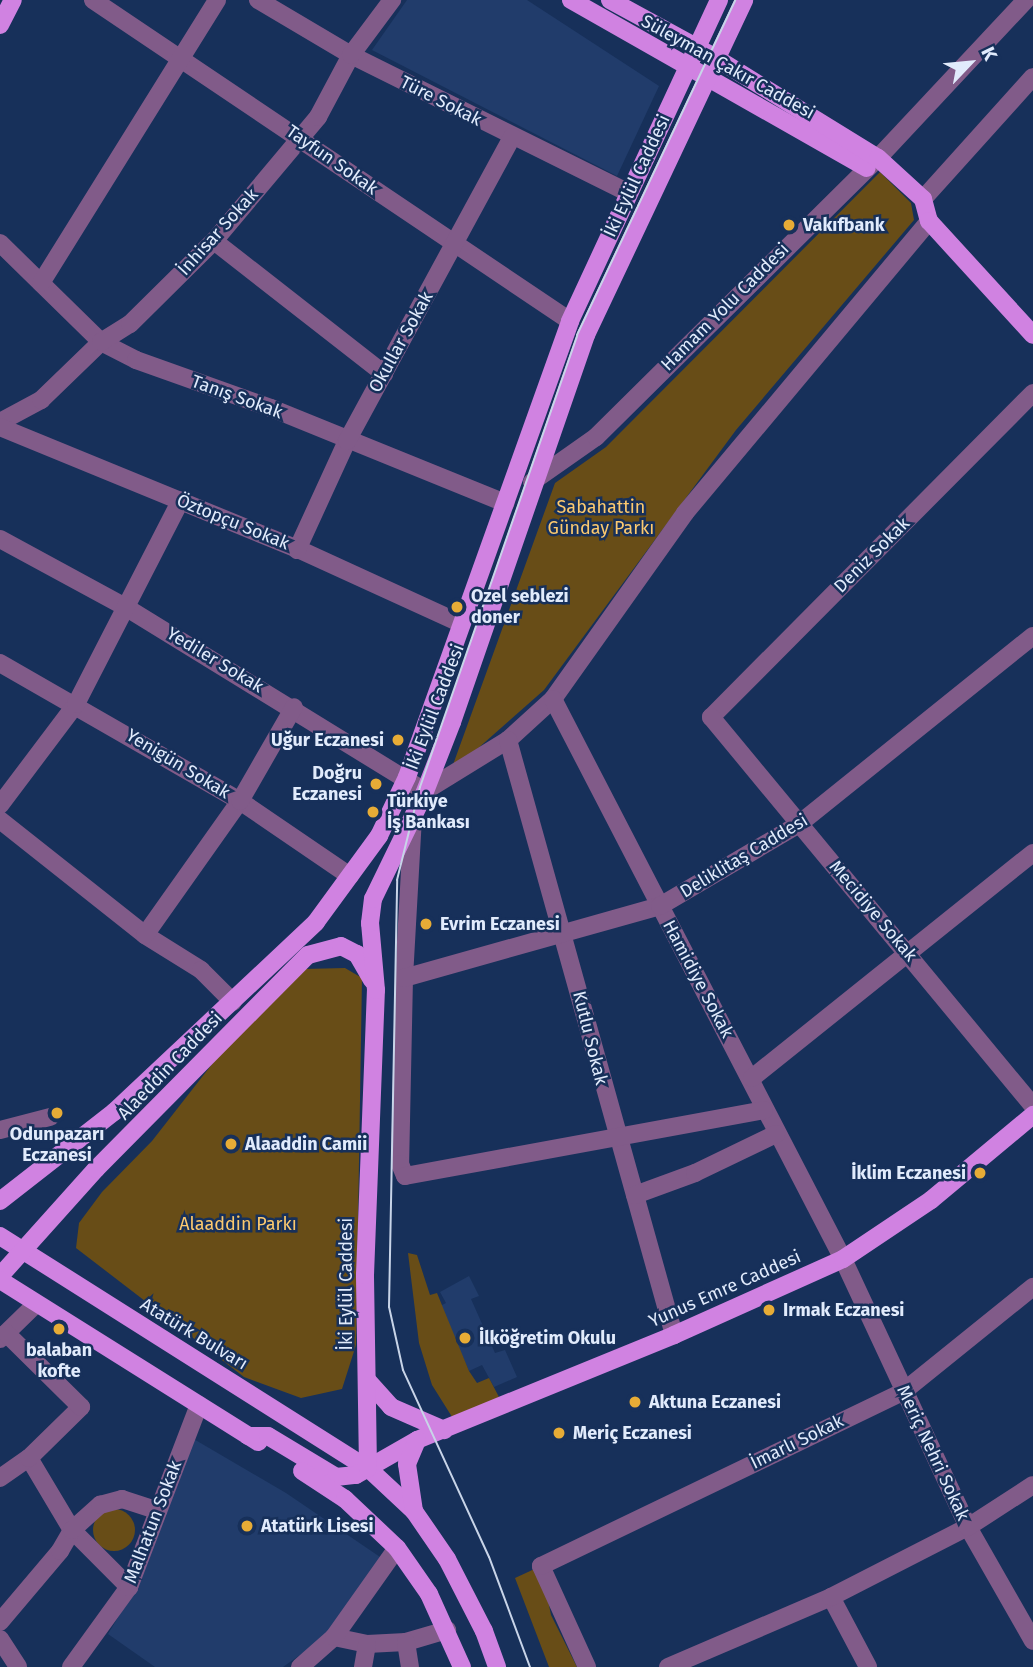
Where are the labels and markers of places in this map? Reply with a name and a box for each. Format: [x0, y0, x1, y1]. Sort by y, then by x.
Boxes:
place label: Vakıfbank [803, 214, 885, 236]
marker: Vakıfbank [781, 217, 797, 233]
place label: Ozel seblezi doner [471, 586, 569, 628]
marker: Ozel seblezi doner [449, 599, 465, 615]
place label: Uğur Eczanesi [271, 729, 384, 751]
marker: Uğur Eczanesi [390, 732, 406, 748]
place label: Doğru Eczanesi [292, 763, 362, 806]
marker: Doğru Eczanesi [368, 776, 384, 792]
place label: Türkiye İş Bankası [387, 791, 470, 834]
marker: Türkiye İş Bankası [365, 804, 381, 820]
place label: Evrim Eczanesi [440, 913, 560, 935]
marker: Evrim Eczanesi [418, 916, 434, 932]
marker: Odunpazarı Eczanesi [49, 1105, 65, 1121]
place label: Odunpazarı Eczanesi [10, 1124, 104, 1166]
place label: Alaaddin Camii [245, 1133, 367, 1155]
marker: Alaaddin Camii [223, 1136, 239, 1152]
place label: İklim Eczanesi [851, 1162, 966, 1184]
marker: İklim Eczanesi [972, 1165, 988, 1181]
place label: Irmak Eczanesi [783, 1299, 904, 1321]
marker: Irmak Eczanesi [761, 1302, 777, 1318]
marker: balaban kofte [51, 1321, 67, 1337]
place label: İlköğretim Okulu [479, 1327, 616, 1349]
marker: İlköğretim Okulu [457, 1330, 473, 1346]
place label: balaban kofte [26, 1340, 92, 1382]
place label: Aktuna Eczanesi [649, 1391, 781, 1413]
marker: Aktuna Eczanesi [627, 1394, 643, 1410]
place label: Meriç Eczanesi [573, 1422, 692, 1444]
marker: Meriç Eczanesi [551, 1425, 567, 1441]
place label: Atatürk Lisesi [261, 1515, 374, 1537]
marker: Atatürk Lisesi [239, 1518, 255, 1534]

